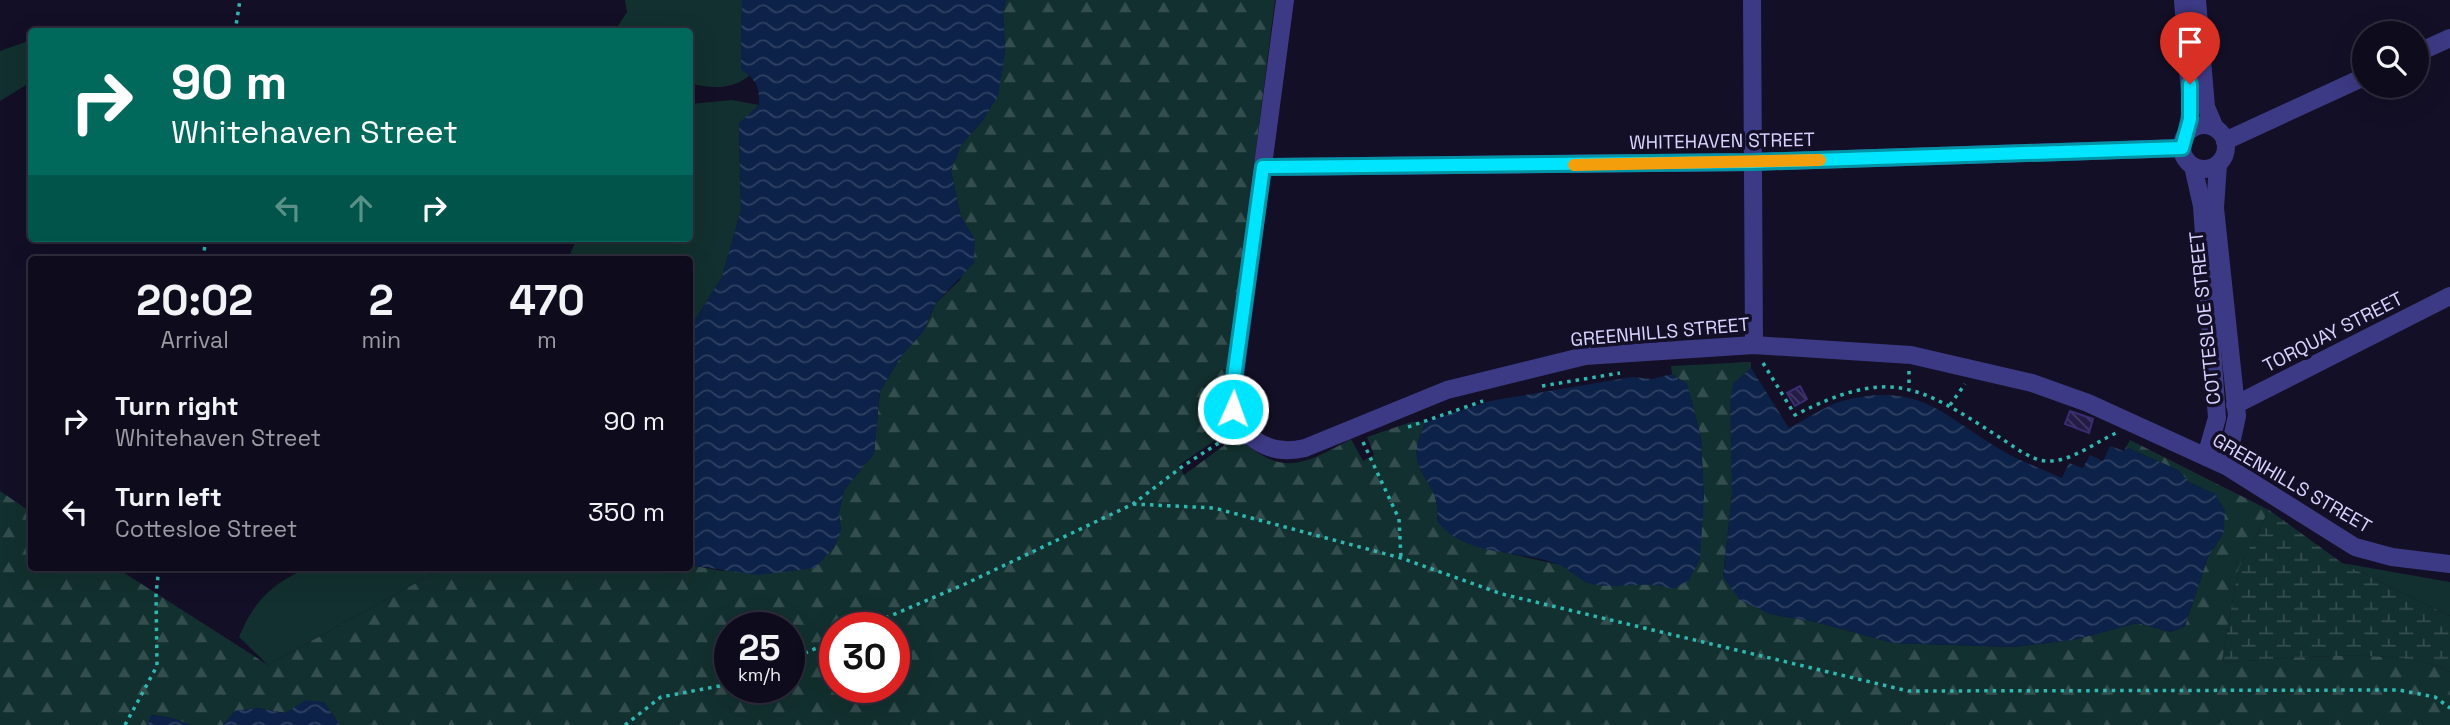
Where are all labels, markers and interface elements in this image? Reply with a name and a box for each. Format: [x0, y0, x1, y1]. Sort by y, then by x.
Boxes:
pin [2160, 12.0, 2220, 84]
map controls [2352, 21, 2429, 98]
button: search [2352, 21, 2429, 98]
icon: arrive [2171, 23, 2209, 61]
text: 90 m [171, 51, 287, 113]
icon: right [56, 56, 147, 147]
text: Whitehaven Street [171, 112, 458, 152]
street label: WHITEHAVEN STREET [1629, 127, 1815, 155]
icon: left [269, 189, 307, 227]
icon: ahead [342, 189, 380, 227]
icon: right [415, 189, 453, 227]
street label: COTTESLOE STREET [2183, 230, 2227, 406]
text: 20:02 [136, 274, 253, 327]
text: 2 [369, 274, 394, 327]
text: 470 [509, 274, 585, 327]
street label: TORQUAY STREET [2259, 286, 2407, 378]
street label: GREENHILLS STREET [1569, 312, 1751, 352]
text: Arrival [161, 325, 229, 355]
text: min [362, 325, 401, 355]
text: m [537, 325, 557, 355]
position arrow [1196, 372, 1270, 446]
text: Turn right [115, 389, 239, 423]
icon: right [56, 402, 94, 440]
text: 90 m [603, 404, 665, 438]
text: Whitehaven Street [115, 423, 321, 453]
street label: GREENHILLS STREET [2208, 427, 2376, 539]
text: Turn left [115, 480, 222, 514]
icon: left [56, 493, 94, 531]
text: 350 m [588, 495, 665, 529]
text: Cottesloe Street [115, 514, 297, 544]
speed limit sign: 30 [819, 612, 910, 703]
text: 25 [739, 626, 780, 670]
text: km/h [738, 663, 781, 686]

